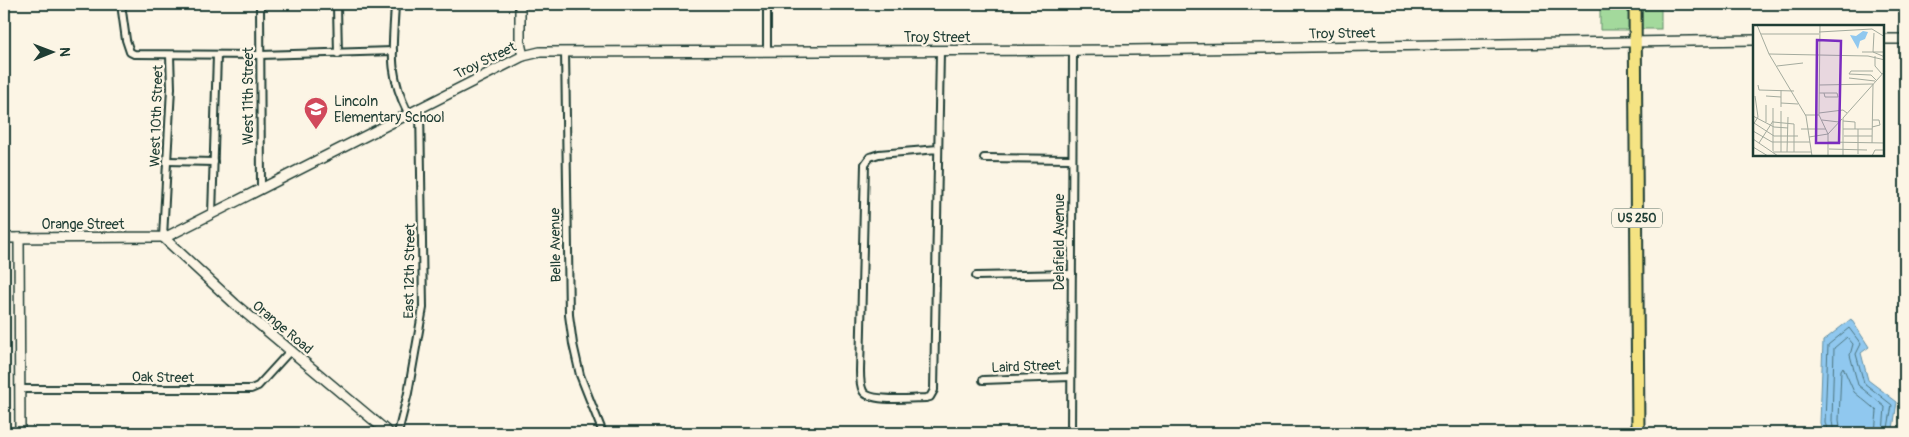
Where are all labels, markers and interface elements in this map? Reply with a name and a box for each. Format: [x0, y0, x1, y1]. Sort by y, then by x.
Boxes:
street label: Troy Street [1309, 24, 1376, 43]
inset map [1753, 25, 1884, 156]
north arrow [28, 28, 78, 78]
street label: Troy Street [904, 29, 971, 46]
street label: Troy Street [452, 38, 519, 83]
text: N [56, 47, 73, 57]
street label: West 11th Street [240, 47, 257, 145]
street label: West 10th Street [146, 64, 167, 167]
place label: Lincoln Elementary School [334, 93, 445, 126]
school or university icon: Lincoln Elementary School [303, 96, 329, 130]
street label: Delafield Avenue [1051, 193, 1068, 290]
street label: Belle Avenue [546, 208, 565, 282]
road number: US 250 [1612, 208, 1662, 228]
street label: Orange Street [42, 216, 125, 233]
street label: East 12th Street [400, 223, 419, 319]
street label: Orange Road [249, 297, 317, 358]
street label: Laird Street [991, 357, 1061, 376]
street label: Oak Street [132, 368, 195, 387]

